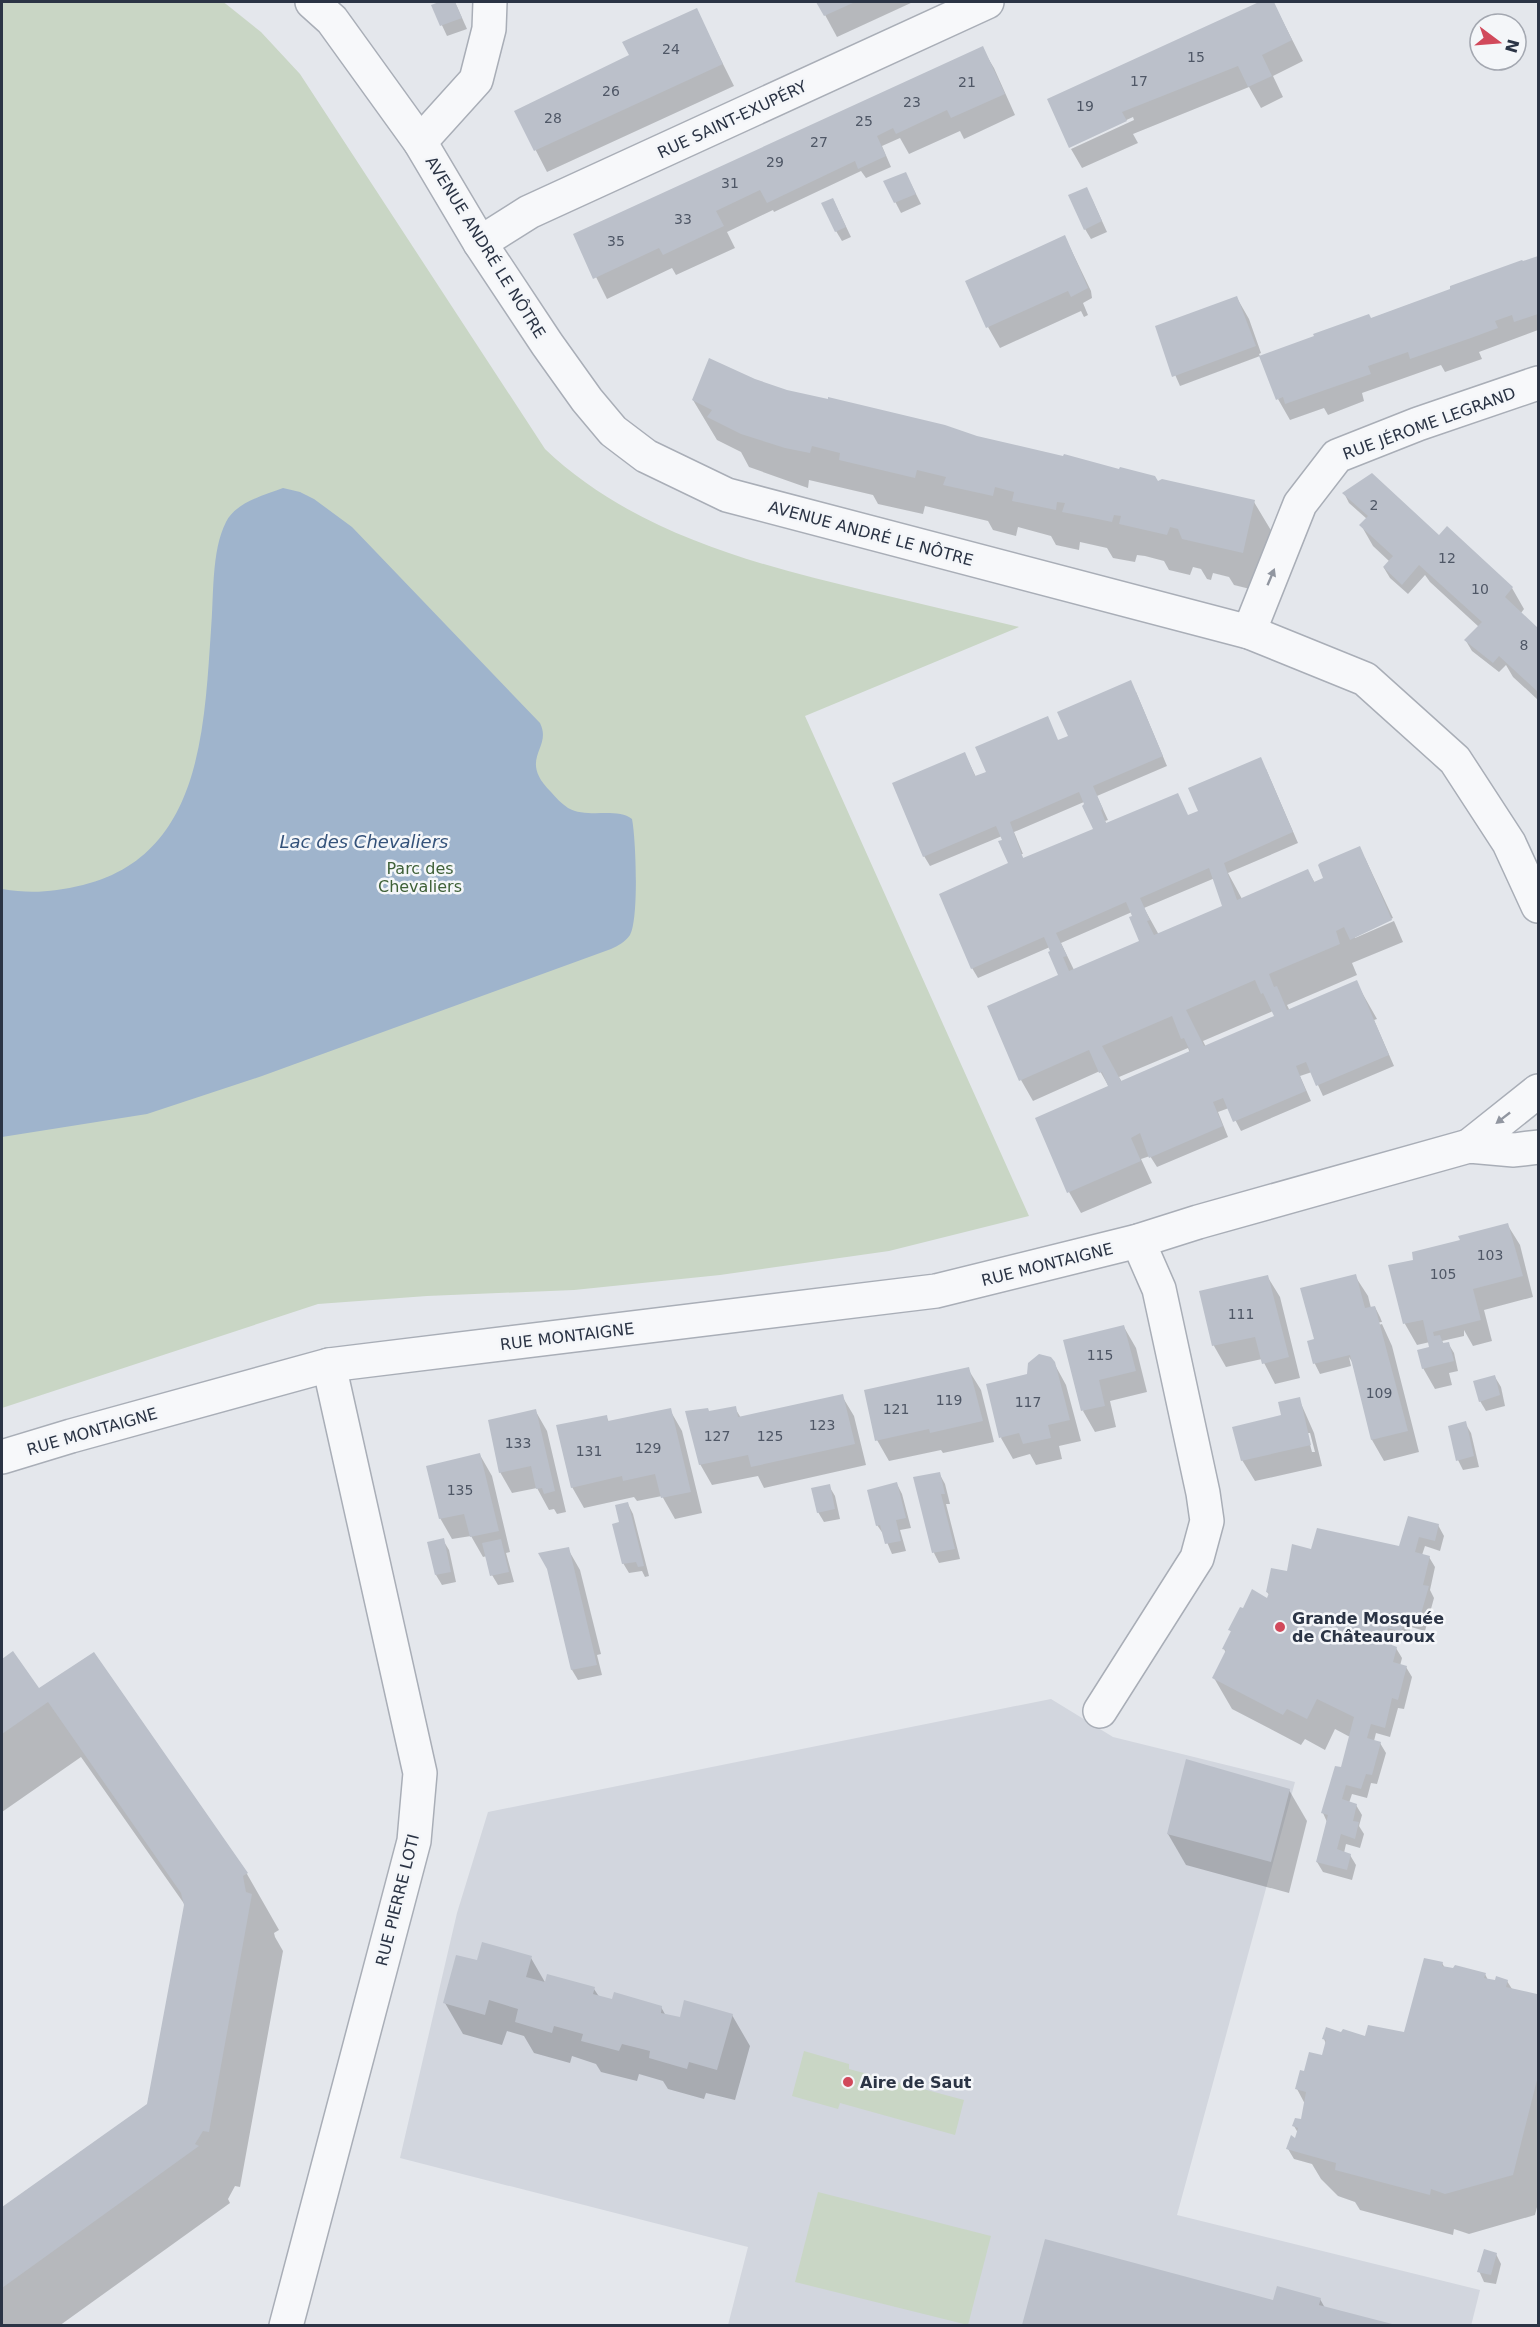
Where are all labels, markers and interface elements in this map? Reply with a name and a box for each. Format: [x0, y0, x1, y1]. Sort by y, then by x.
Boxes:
north arrow [1468, 12, 1528, 72]
text: N [1501, 37, 1523, 55]
house number: 24 [662, 41, 680, 57]
house number: 15 [1187, 49, 1205, 65]
house number: 17 [1130, 73, 1148, 89]
house number: 21 [958, 74, 976, 90]
street label: RUE SAINT-EXUPÉRY [655, 76, 810, 162]
house number: 26 [602, 83, 620, 99]
house number: 23 [903, 94, 921, 110]
house number: 19 [1076, 98, 1094, 114]
house number: 28 [544, 110, 562, 126]
house number: 25 [855, 113, 873, 129]
house number: 27 [810, 134, 828, 150]
street label: AVENUE ANDRÉ LE NÔTRE [422, 153, 550, 342]
house number: 29 [766, 154, 784, 170]
house number: 31 [721, 175, 739, 191]
house number: 33 [674, 211, 692, 227]
house number: 35 [607, 233, 625, 249]
street label: RUE JÉROME LEGRAND [1340, 383, 1518, 464]
street label: AVENUE ANDRÉ LE NÔTRE [766, 497, 975, 570]
house number: 2 [1370, 497, 1378, 513]
house number: 12 [1438, 550, 1456, 566]
one-way arrow [1266, 568, 1276, 586]
house number: 10 [1471, 581, 1489, 597]
house number: 8 [1520, 637, 1528, 653]
water label: Lac des Chevaliers [280, 831, 448, 852]
park label: Parc des Chevaliers [378, 859, 462, 896]
one-way arrow [1496, 1111, 1511, 1123]
street label: RUE MONTAIGNE [979, 1239, 1115, 1290]
house number: 103 [1477, 1247, 1503, 1263]
house number: 105 [1430, 1266, 1456, 1282]
house number: 111 [1228, 1306, 1254, 1322]
street label: RUE MONTAIGNE [499, 1319, 635, 1354]
house number: 115 [1087, 1347, 1113, 1363]
house number: 109 [1366, 1385, 1392, 1401]
house number: 119 [936, 1392, 962, 1408]
house number: 117 [1015, 1394, 1041, 1410]
house number: 121 [883, 1401, 909, 1417]
street label: RUE MONTAIGNE [25, 1404, 160, 1459]
house number: 123 [809, 1417, 835, 1433]
house number: 127 [704, 1428, 730, 1444]
house number: 125 [757, 1428, 783, 1444]
house number: 133 [505, 1435, 531, 1451]
house number: 129 [635, 1440, 661, 1456]
house number: 131 [576, 1443, 602, 1459]
house number: 135 [447, 1482, 473, 1498]
place label: Grande Mosquée de Châteauroux [1292, 1609, 1444, 1646]
marker: Grande Mosquée de Châteauroux [1273, 1620, 1287, 1634]
street label: RUE PIERRE LOTI [372, 1832, 423, 1968]
place label: Aire de Saut [860, 2073, 972, 2092]
marker: Aire de Saut [841, 2075, 855, 2089]

